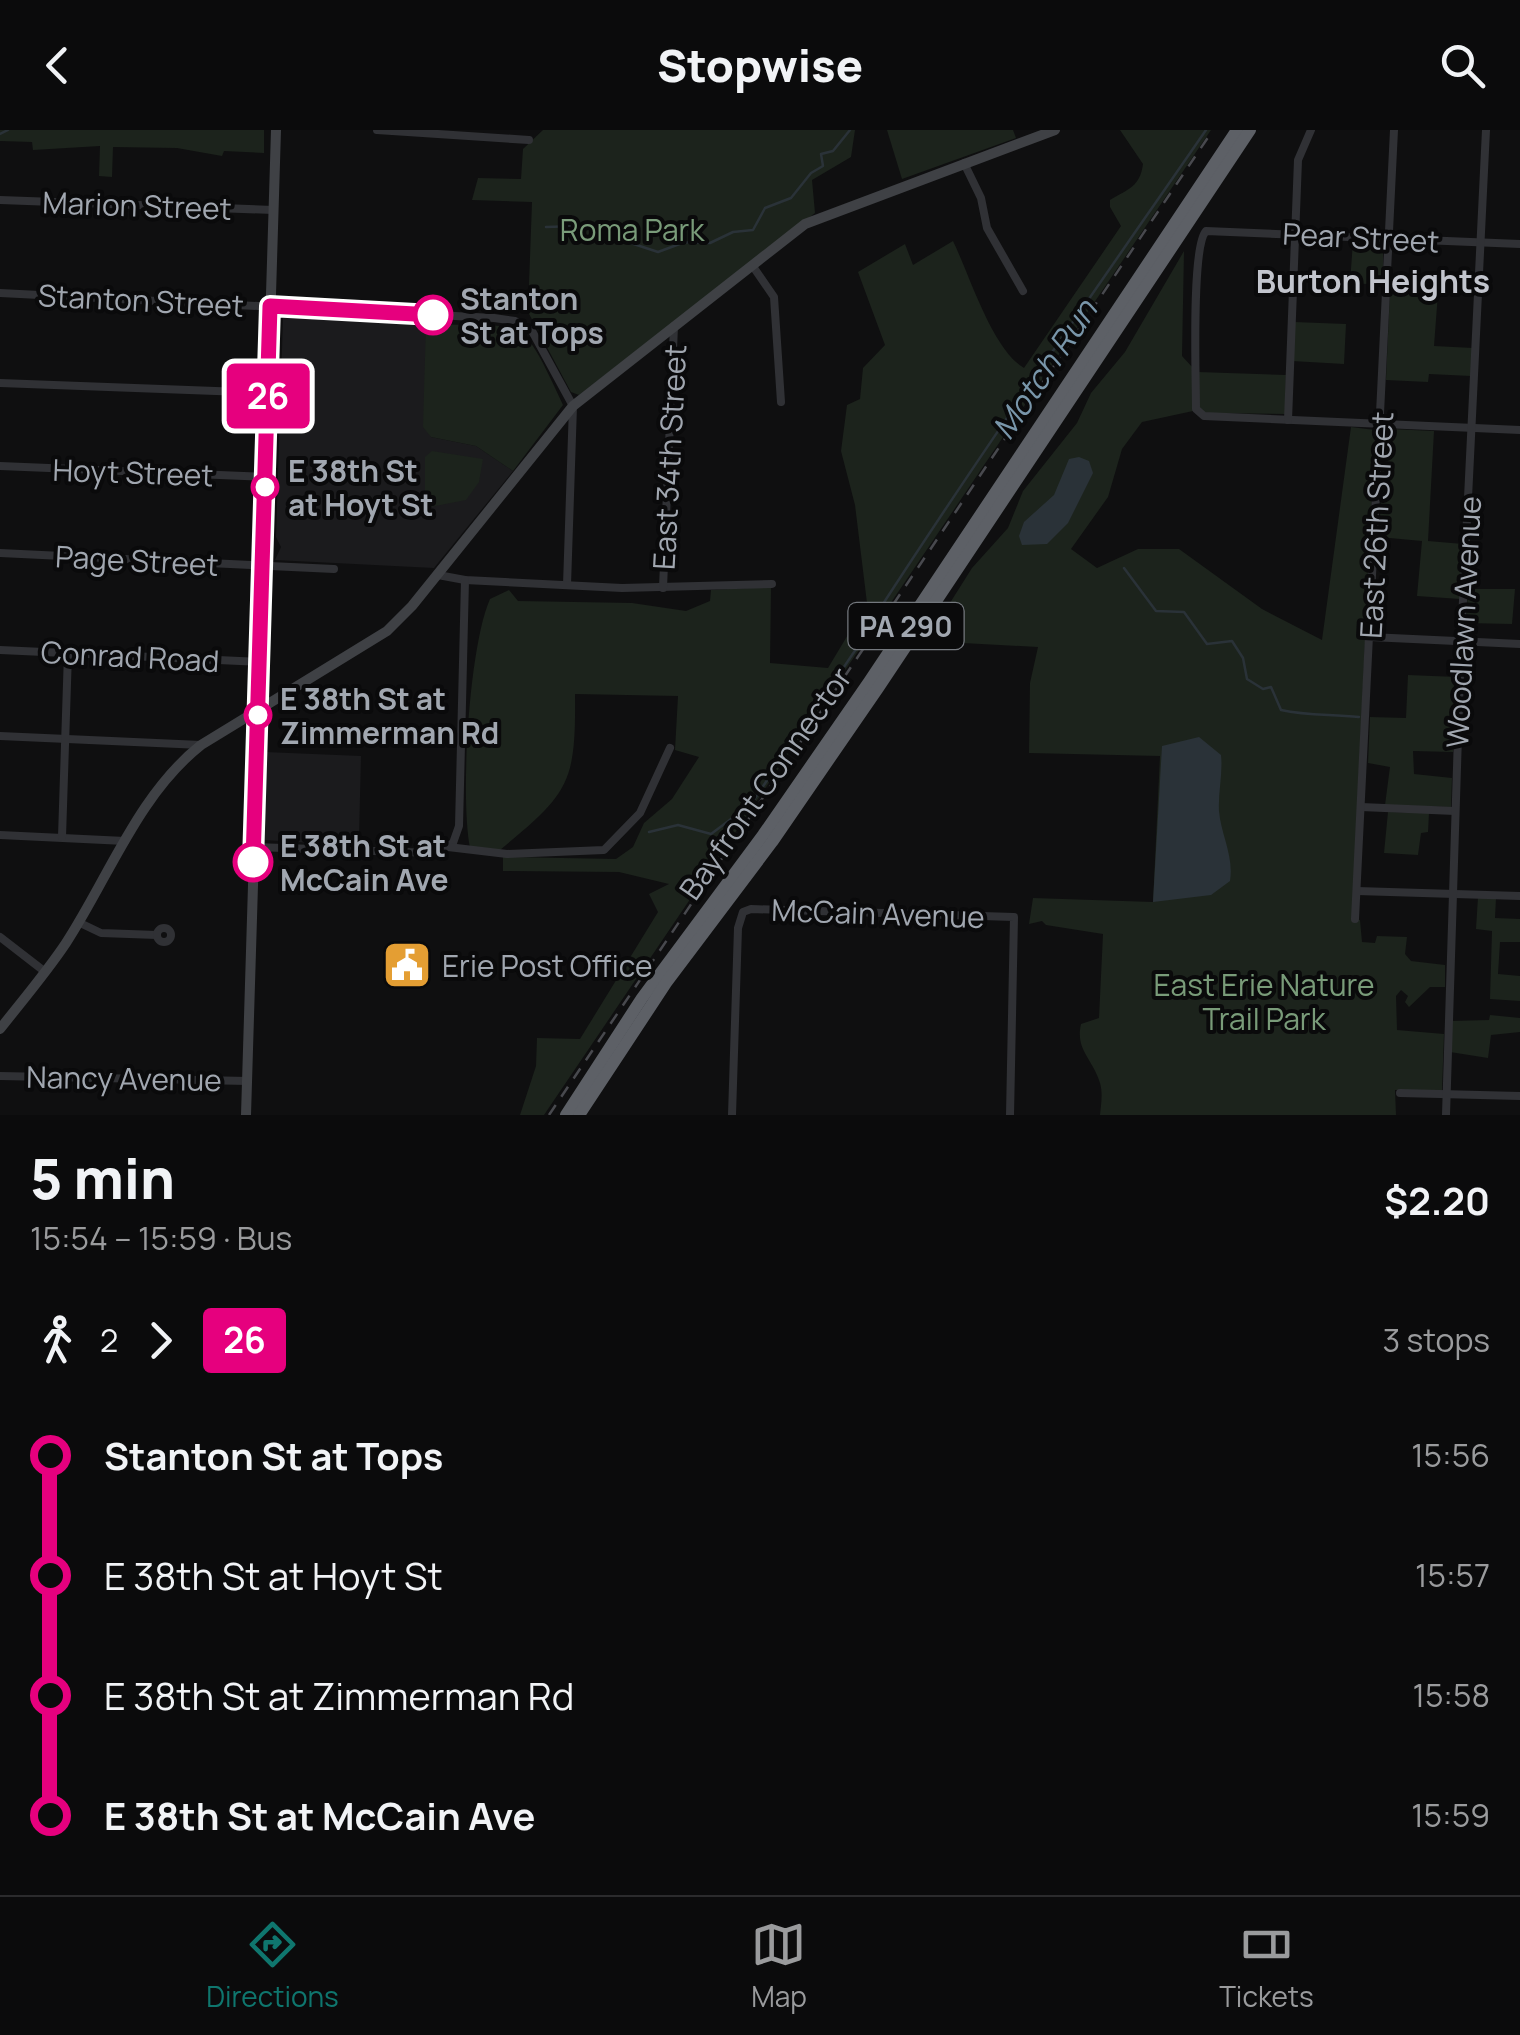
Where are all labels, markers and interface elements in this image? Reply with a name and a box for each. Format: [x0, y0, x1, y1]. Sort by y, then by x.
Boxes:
text: Stopwise [657, 34, 863, 96]
icon: back [30, 38, 85, 93]
icon: search [1435, 38, 1490, 93]
street label: Marion Street [42, 181, 232, 229]
park label: Roma Park [560, 209, 705, 250]
street label: Pear Street [1282, 212, 1440, 262]
district label: Burton Heights [1256, 259, 1490, 303]
street label: Stanton Street [37, 274, 245, 326]
place label: Stanton St at Tops [460, 278, 604, 353]
water label: Motch Run [981, 290, 1107, 447]
marker: Stanton St at Tops [414, 296, 452, 334]
street label: East 34th Street [643, 343, 695, 571]
line badge: 26 [223, 364, 313, 428]
text: 26 [247, 372, 289, 420]
street label: East 26th Street [1350, 410, 1402, 640]
street label: Hoyt Street [52, 449, 214, 495]
place label: E 38th St at Hoyt St [288, 450, 434, 525]
marker: E 38th St at Hoyt St [252, 474, 278, 500]
street label: Woodlawn Avenue [1436, 495, 1490, 749]
street label: Page Street [54, 535, 220, 585]
road number: PA 290 [848, 603, 964, 649]
street label: Conrad Road [40, 631, 220, 681]
street label: Bayfront Connector [669, 659, 861, 907]
place label: E 38th St at Zimmerman Rd [280, 678, 499, 753]
marker: E 38th St at Zimmerman Rd [245, 702, 271, 728]
place label: E 38th St at McCain Ave [280, 825, 449, 900]
marker: E 38th St at McCain Ave [234, 843, 272, 881]
street label: McCain Avenue [771, 889, 985, 937]
public building icon: Erie Post Office [381, 939, 433, 991]
place label: Erie Post Office [442, 945, 653, 986]
park label: East Erie Nature Trail Park [1153, 964, 1375, 1039]
street label: Nancy Avenue [26, 1056, 222, 1100]
text: 5 min [30, 1140, 175, 1216]
text: $2.20 [1384, 1174, 1490, 1226]
text: 15:54 – 15:59 · Bus [30, 1216, 292, 1260]
icon: walk [30, 1313, 85, 1368]
icon: forward [133, 1313, 188, 1368]
text: 26 [223, 1316, 266, 1364]
text: 2 [100, 1318, 118, 1362]
text: 3 stops [1382, 1318, 1490, 1362]
text: Stanton St at Tops [104, 1429, 443, 1481]
text: 15:56 [1411, 1433, 1490, 1477]
text: E 38th St at Hoyt St [104, 1549, 443, 1601]
text: 15:57 [1415, 1553, 1490, 1597]
text: E 38th St at Zimmerman Rd [104, 1669, 574, 1721]
text: 15:58 [1412, 1673, 1490, 1717]
text: E 38th St at McCain Ave [104, 1789, 535, 1841]
text: 15:59 [1411, 1793, 1490, 1837]
tab: Directions [206, 1917, 339, 2015]
tab: Map [751, 1917, 807, 2015]
tab: Tickets [1219, 1917, 1314, 2015]

